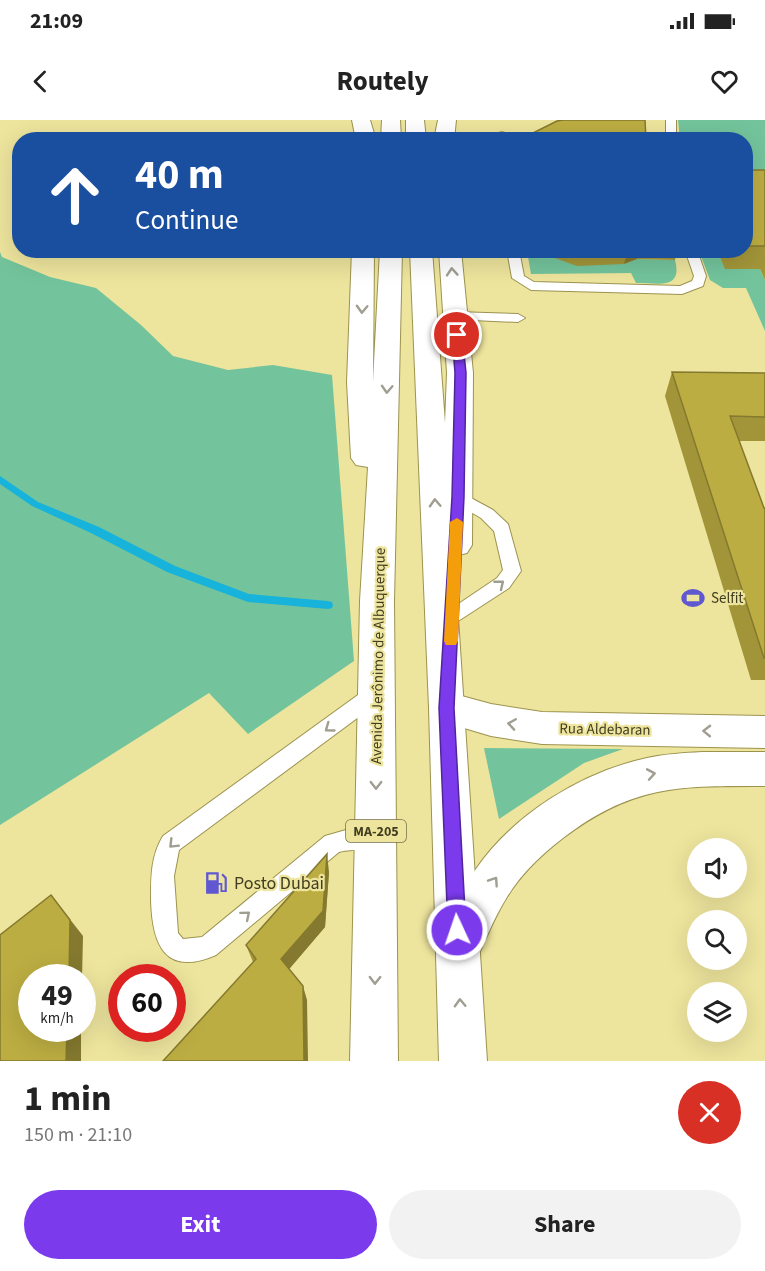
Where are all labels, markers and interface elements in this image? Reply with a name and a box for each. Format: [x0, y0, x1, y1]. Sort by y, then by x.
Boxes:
text: 21:09 [30, 5, 83, 37]
text: Routely [336, 62, 429, 101]
icon: back [24, 65, 57, 98]
icon: heart [708, 65, 741, 98]
text: 40 m [135, 145, 224, 205]
icon: ahead [36, 156, 114, 234]
text: Continue [135, 201, 238, 240]
one-way arrow [446, 268, 459, 277]
one-way arrow [355, 304, 368, 313]
pin [431, 309, 482, 360]
icon: arrive [440, 318, 473, 351]
one-way arrow [380, 385, 393, 394]
one-way arrow [428, 499, 441, 508]
street label: Avenida Jerônimo de Albuquerque [366, 548, 391, 764]
one-way arrow [493, 580, 504, 591]
sports icon: Selfit [680, 585, 706, 611]
place label: Selfit [711, 588, 743, 609]
one-way arrow [507, 718, 516, 730]
street label: Rua Aldebaran [559, 718, 651, 741]
one-way arrow [325, 721, 336, 732]
one-way arrow [702, 724, 711, 737]
one-way arrow [647, 769, 656, 781]
one-way arrow [370, 781, 382, 790]
road number: MA-205 [346, 820, 406, 842]
one-way arrow [169, 837, 179, 848]
map controls [687, 838, 747, 1042]
button: sound [687, 838, 747, 898]
fuel station icon: Posto Dubai [203, 870, 229, 896]
place label: Posto Dubai [234, 871, 324, 896]
one-way arrow [487, 877, 498, 888]
position arrow [425, 898, 489, 962]
button: search [687, 910, 747, 970]
one-way arrow [239, 912, 250, 923]
speed limit sign: 60 [108, 964, 186, 1042]
text: 49 [41, 974, 73, 1017]
one-way arrow [369, 976, 381, 985]
button: layers [687, 982, 747, 1042]
one-way arrow [454, 998, 467, 1007]
text: km/h [40, 1008, 74, 1029]
text: 1 min [24, 1073, 112, 1124]
button: close [678, 1081, 741, 1144]
text: 150 m · 21:10 [24, 1121, 132, 1149]
button: Exit [24, 1190, 377, 1259]
button: Share [389, 1190, 741, 1259]

